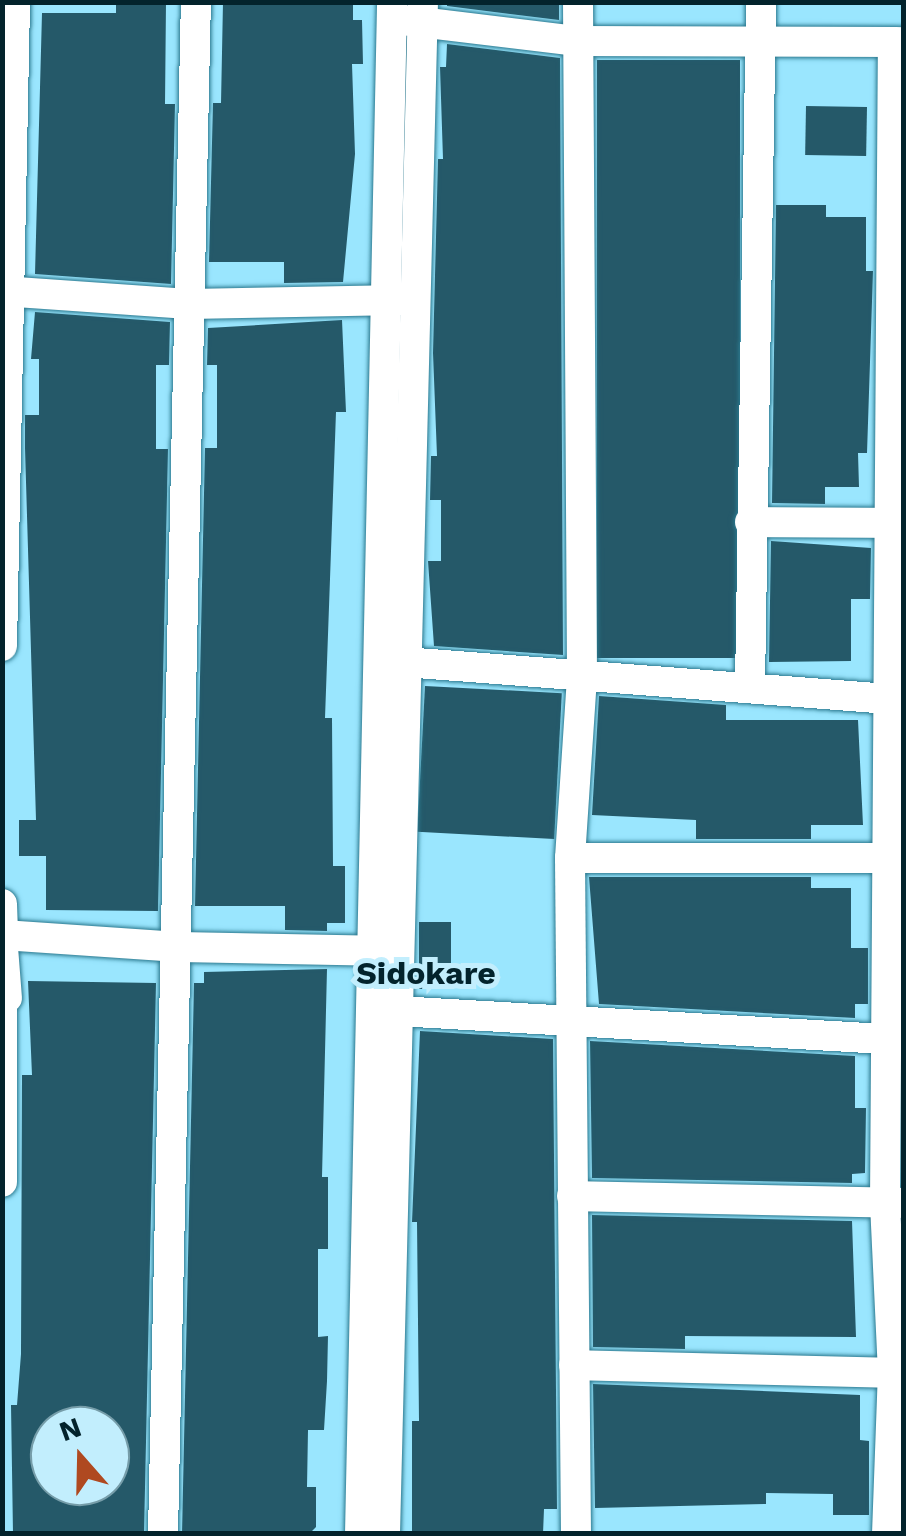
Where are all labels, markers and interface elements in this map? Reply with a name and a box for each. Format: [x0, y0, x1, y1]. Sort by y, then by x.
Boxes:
district label: Sidokare [356, 954, 496, 992]
north arrow [30, 1406, 130, 1506]
text: N [55, 1410, 86, 1448]

